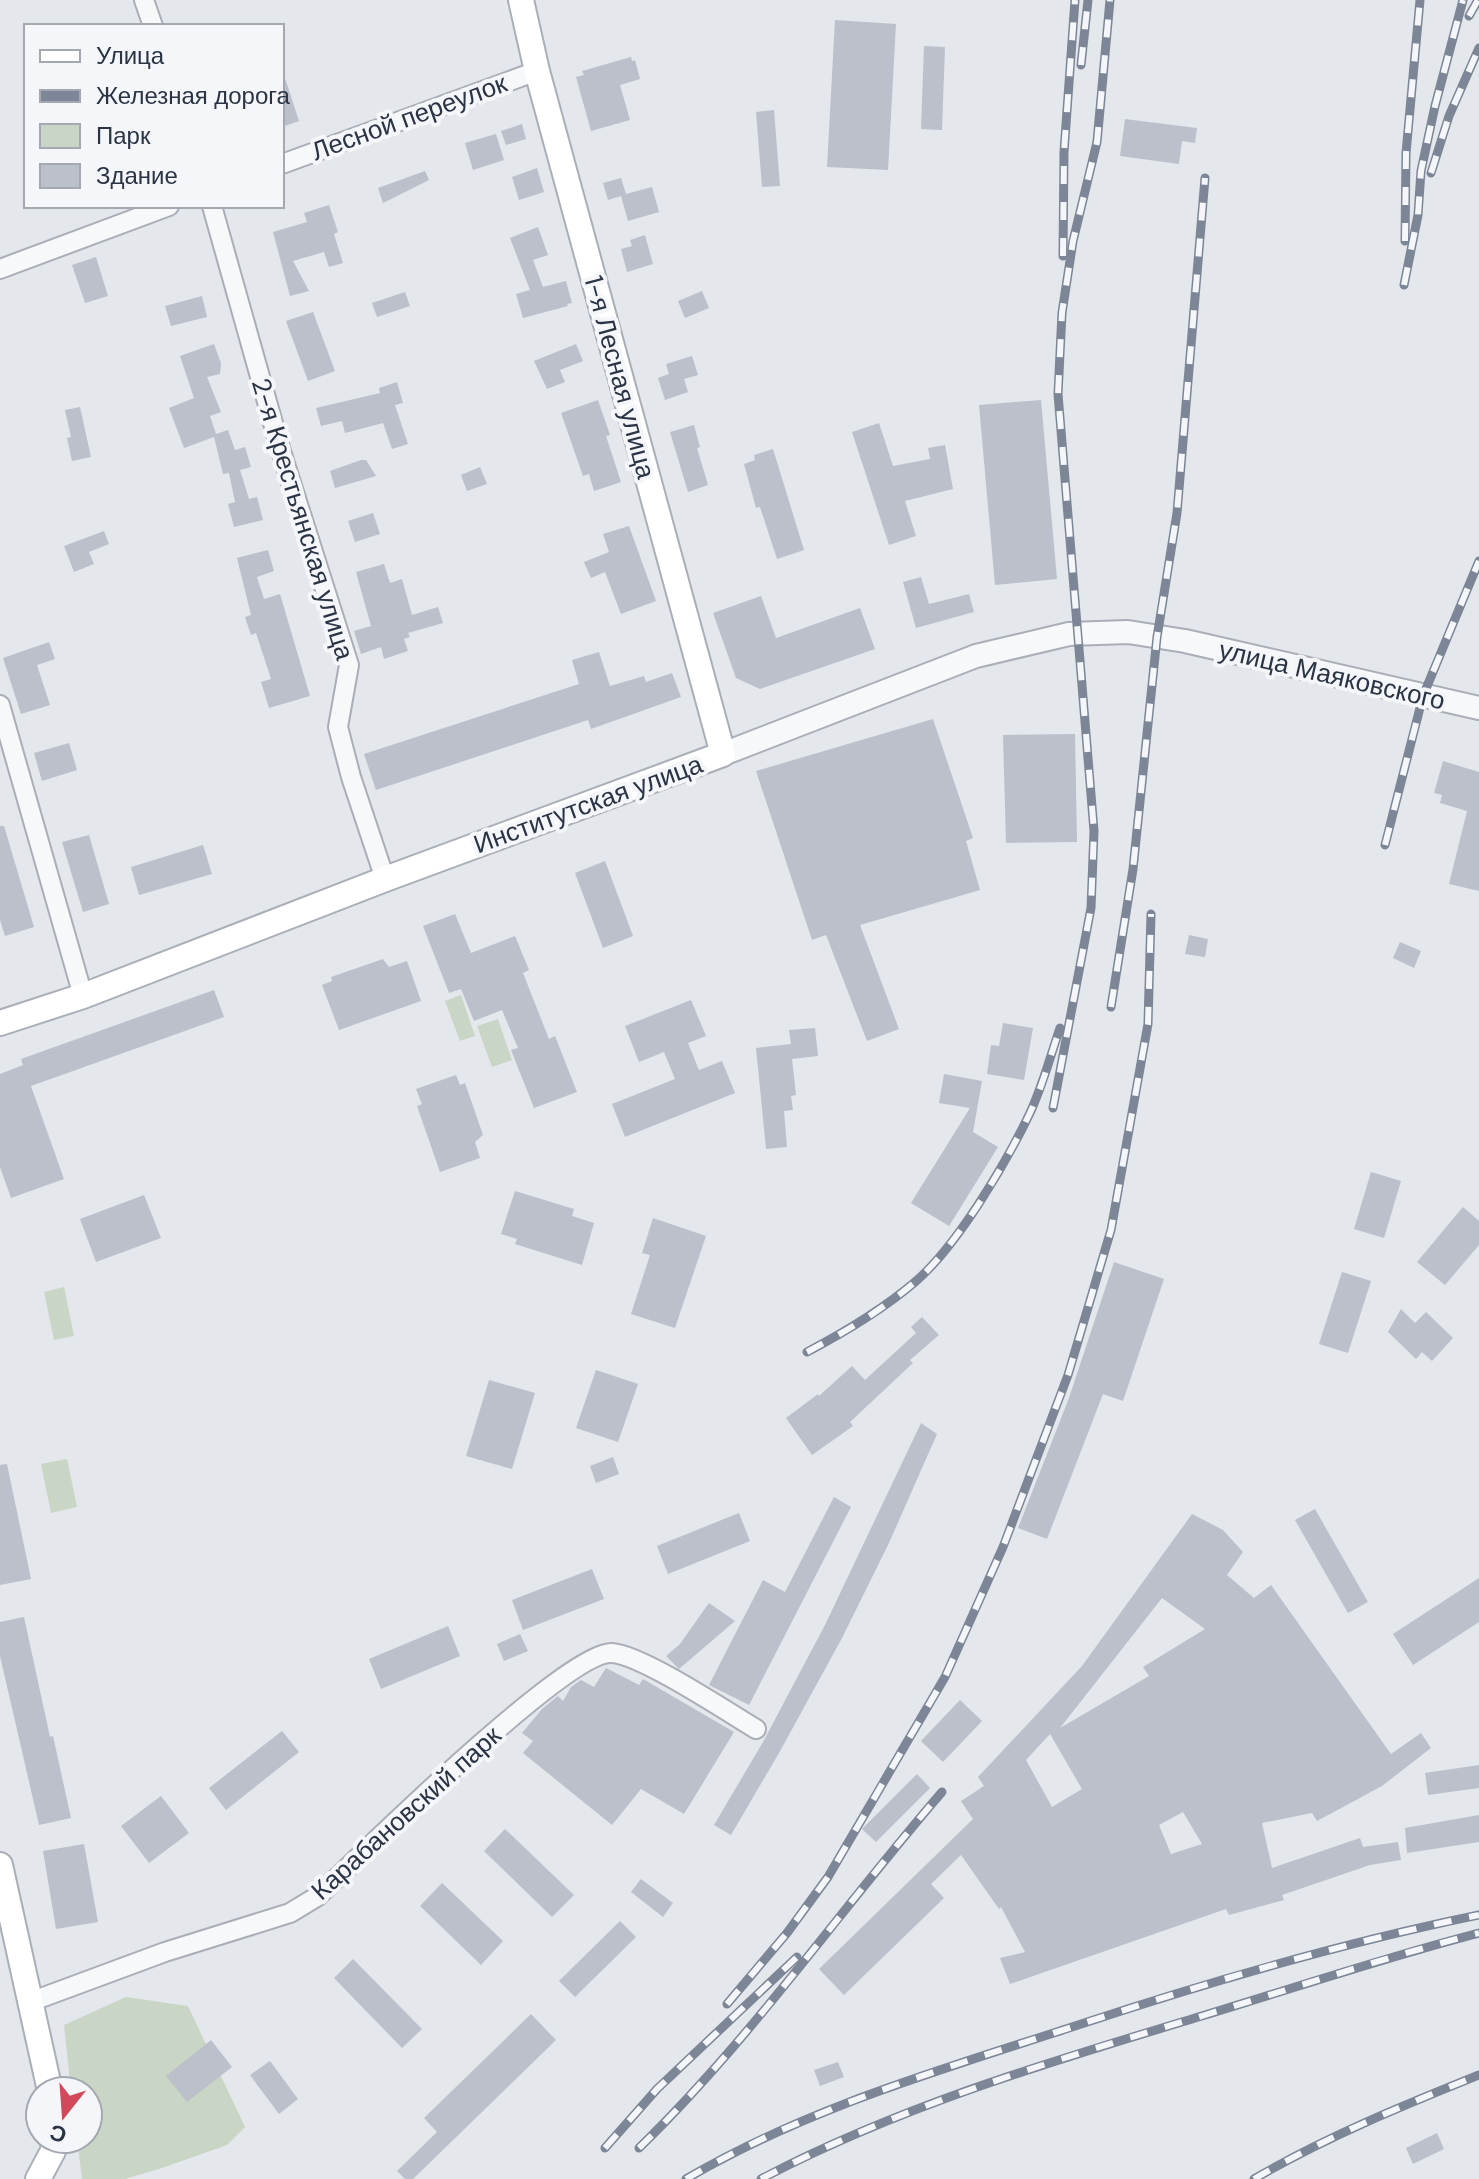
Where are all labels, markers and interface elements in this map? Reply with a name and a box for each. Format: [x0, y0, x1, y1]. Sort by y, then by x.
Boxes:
legend [24, 24, 284, 208]
text: Улица [96, 40, 165, 71]
street label: Лесной переулок [307, 66, 512, 168]
text: Железная дорога [96, 80, 291, 111]
text: Парк [96, 120, 151, 151]
text: Здание [96, 160, 178, 191]
street label: 1-я Лесная улица [577, 272, 664, 483]
street label: 2-я Крестьянская улица [244, 374, 362, 665]
street label: улица Маяковского [1216, 632, 1448, 718]
street label: Институтская улица [469, 747, 708, 861]
street label: Карабановский парк [304, 1718, 509, 1907]
north arrow [24, 2075, 104, 2155]
text: С [46, 2117, 70, 2150]

